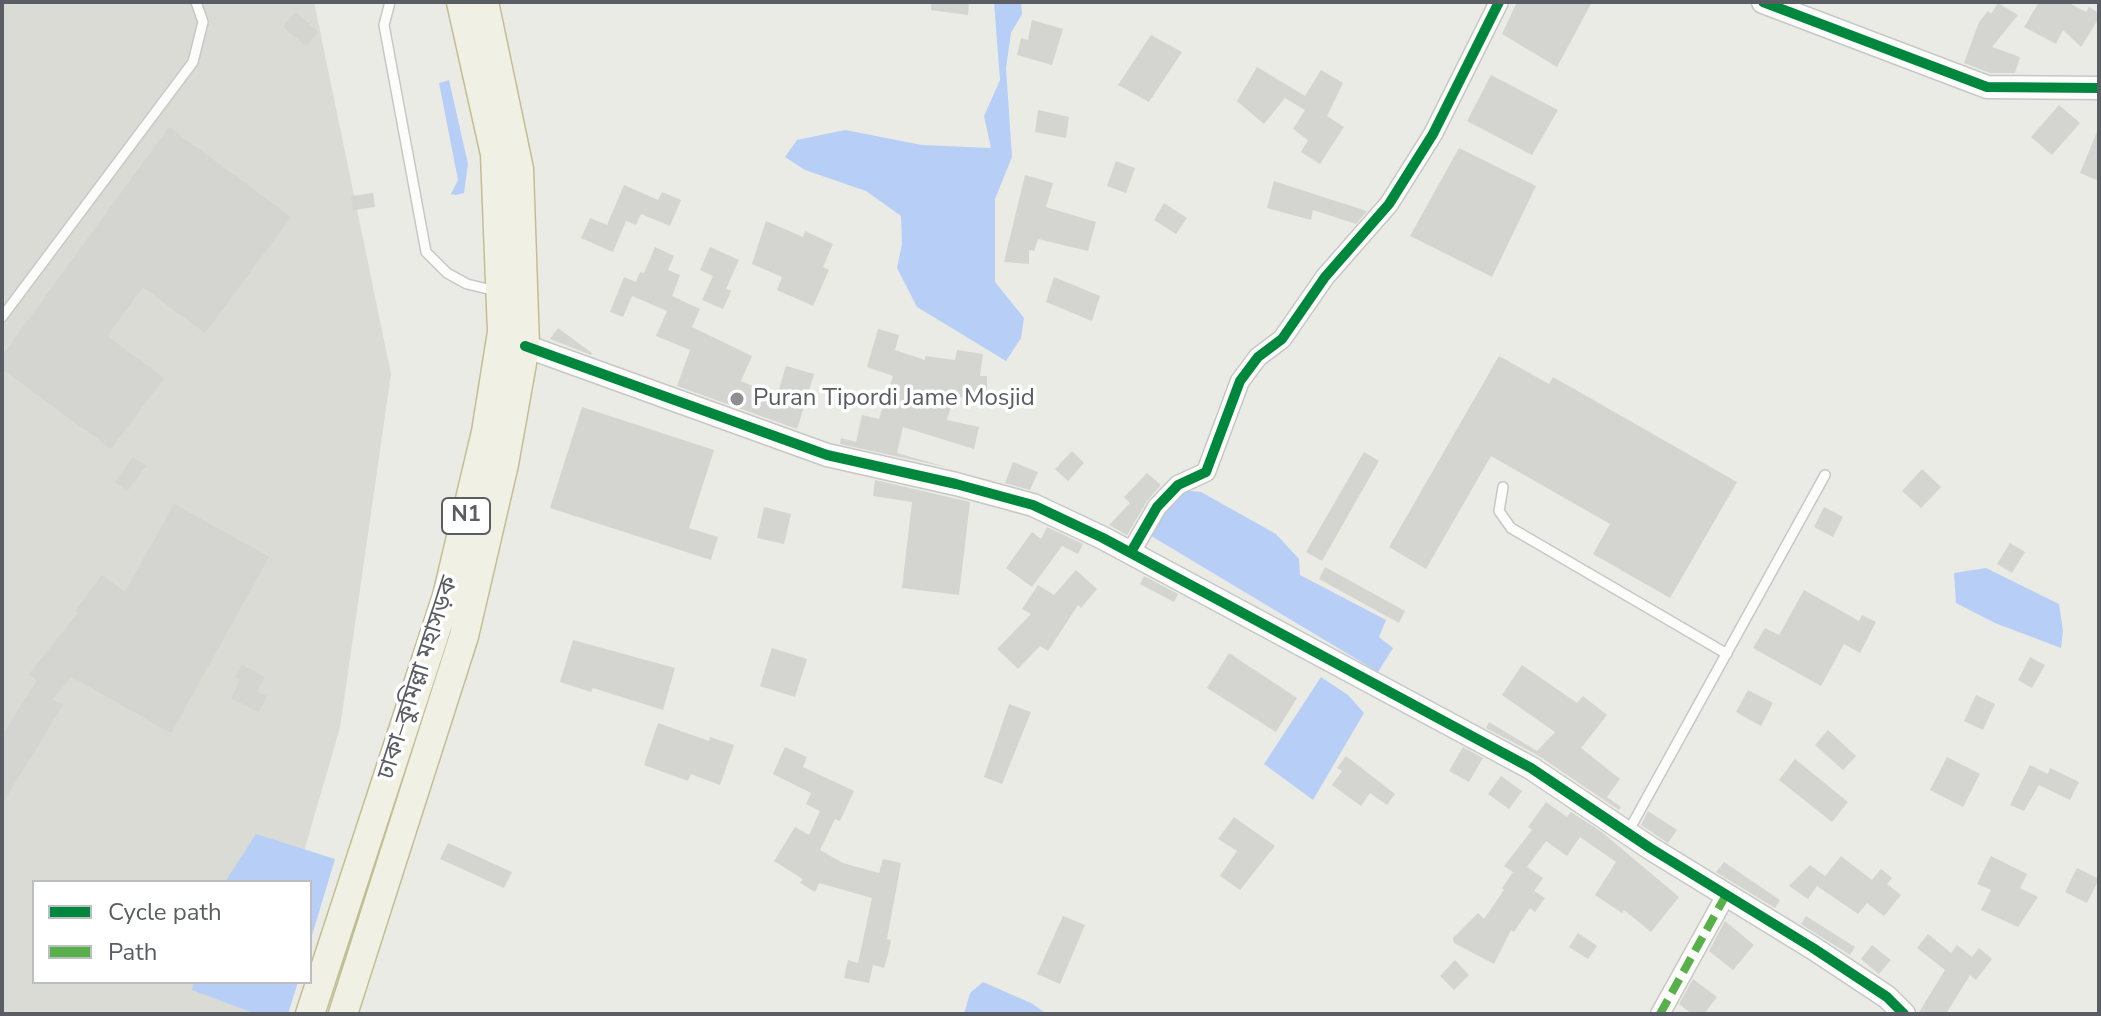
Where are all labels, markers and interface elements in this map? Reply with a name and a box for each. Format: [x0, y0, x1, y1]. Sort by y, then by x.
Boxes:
place label: Puran Tipordi Jame Mosjid [753, 385, 1035, 413]
marker: Puran Tipordi Jame Mosjid [728, 390, 746, 408]
road number: N1 [442, 498, 490, 534]
street label: ঢাকা–কুমিল্লা মহাসড়ক [373, 573, 465, 783]
legend [32, 880, 312, 984]
text: Cycle path [108, 896, 222, 928]
text: Path [108, 936, 157, 968]

